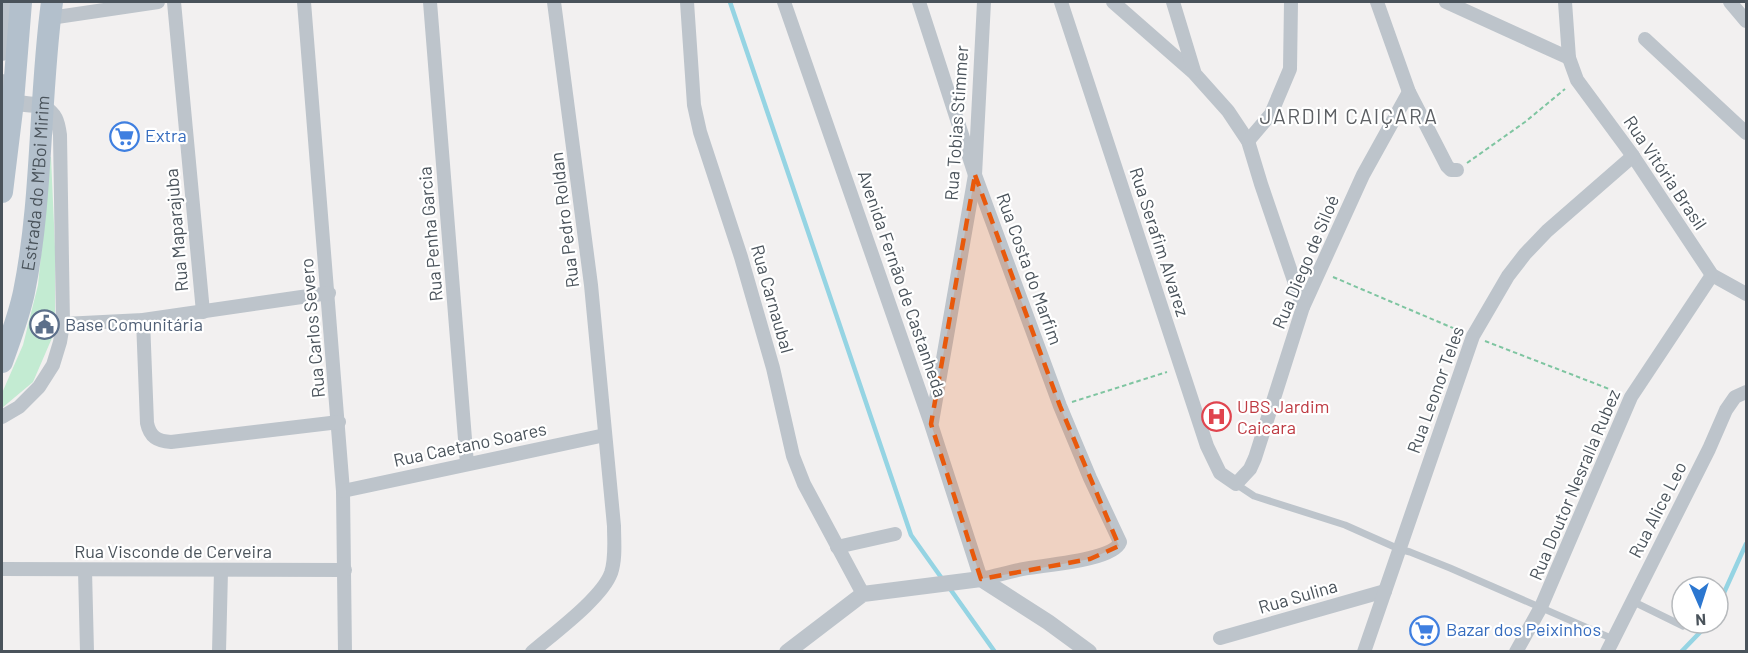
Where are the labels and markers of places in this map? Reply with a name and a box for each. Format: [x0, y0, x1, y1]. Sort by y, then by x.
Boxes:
supermarket icon: Extra [108, 120, 140, 152]
place label: Extra [145, 124, 187, 146]
public building icon: Base Comunitária [28, 309, 60, 341]
place label: Base Comunitária [65, 313, 203, 335]
place label: UBS Jardim Caicara [1237, 395, 1329, 438]
hospital icon: UBS Jardim Caicara [1200, 401, 1232, 433]
supermarket icon: Bazar dos Peixinhos [1409, 614, 1441, 646]
place label: Bazar dos Peixinhos [1446, 618, 1601, 640]

